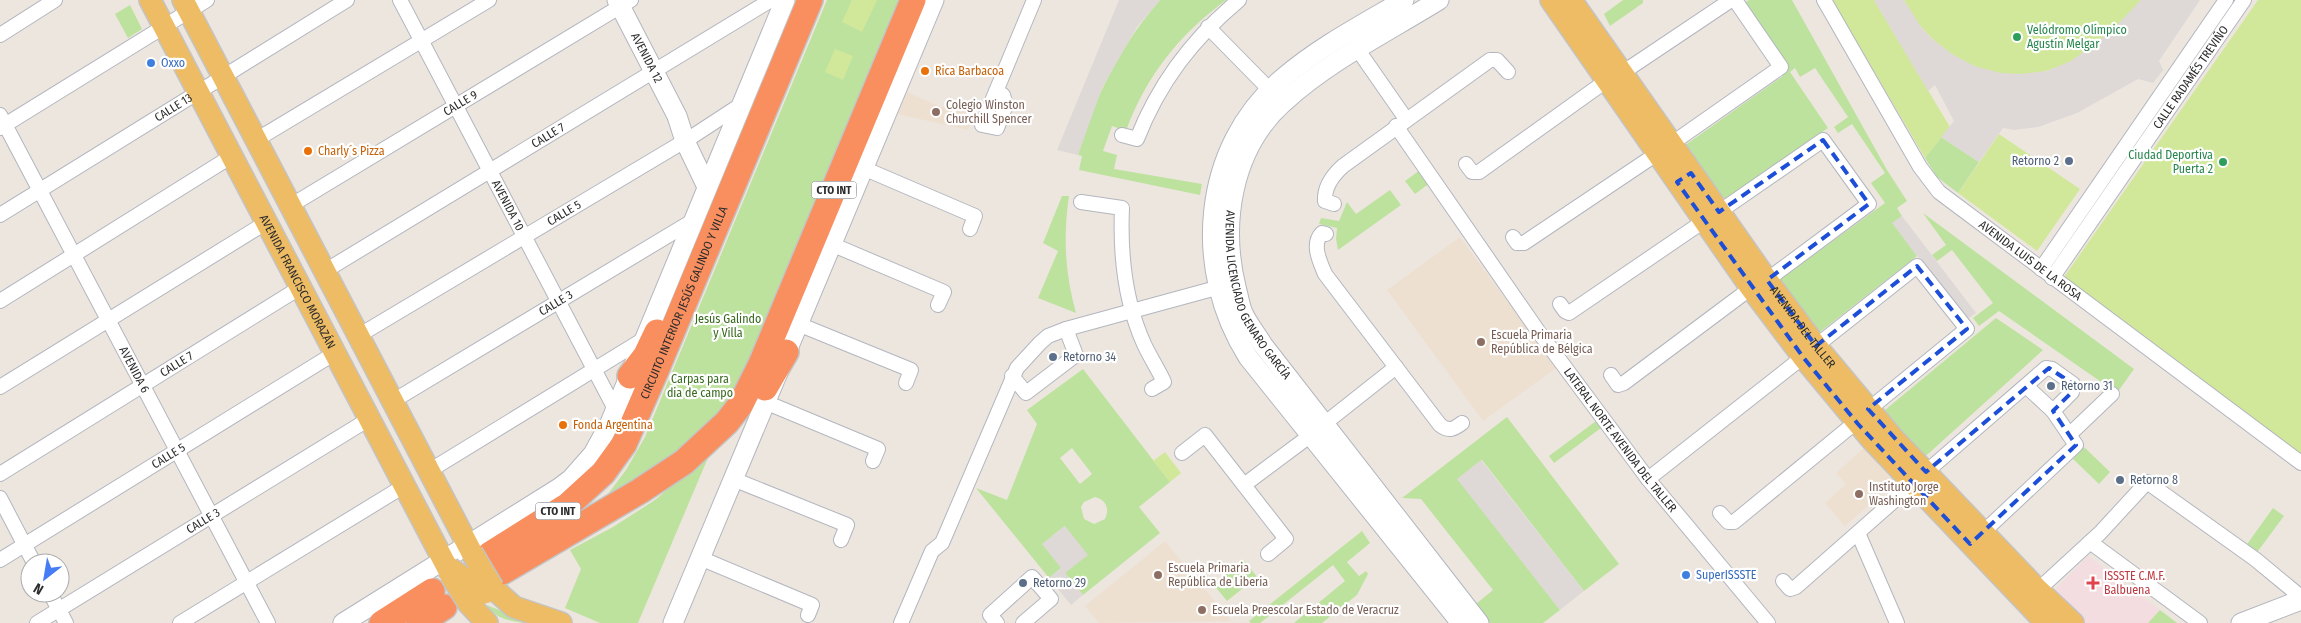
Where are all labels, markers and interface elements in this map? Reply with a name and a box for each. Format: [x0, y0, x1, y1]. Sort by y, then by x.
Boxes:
place label: Velódromo Olímpico Agustín Melgar [2027, 23, 2127, 51]
street label: CALLE RADAMÉS TREVIÑO [2150, 23, 2231, 132]
street label: AVENIDA 12 [628, 30, 666, 85]
marker: Velódromo Olímpico Agustín Melgar [2011, 31, 2023, 43]
place label: Oxxo [161, 56, 185, 70]
marker: Oxxo [145, 57, 157, 69]
place label: Rica Barbacoa [935, 64, 1004, 78]
marker: Rica Barbacoa [919, 65, 931, 77]
street label: CALLE 9 [441, 87, 480, 119]
street label: CALLE 13 [152, 91, 195, 124]
place label: Colegio Winston Churchill Spencer [946, 98, 1032, 126]
marker: Colegio Winston Churchill Spencer [930, 106, 942, 118]
street label: CALLE 7 [529, 120, 567, 151]
place label: Charly´s Pizza [318, 144, 385, 158]
marker: Charly´s Pizza [302, 145, 314, 157]
place label: Ciudad Deportiva Puerta 2 [2128, 148, 2213, 176]
place label: Retorno 2 [2012, 154, 2059, 168]
marker: Retorno 2 [2063, 155, 2075, 167]
marker: Ciudad Deportiva Puerta 2 [2217, 156, 2229, 168]
street label: AVENIDA 10 [489, 178, 527, 233]
road number: CTO INT [812, 182, 856, 198]
street label: CALLE 5 [545, 197, 584, 228]
street label: CIRCUITO INTERIOR JESÚS GALINDO Y VILLA [638, 203, 731, 401]
street label: AVENIDA LICENCIADO GENARO GARCÍA [1223, 210, 1294, 382]
street label: AVENIDA FRANCISCO MORAZÁN [257, 212, 338, 351]
street label: AVENIDA LUIS DE LA ROSA [1976, 217, 2085, 304]
street label: AVENIDA DEL TALLER [1767, 284, 1839, 371]
street label: CALLE 3 [536, 288, 575, 319]
park label: Jesús Galindo y Villa [695, 312, 761, 340]
place label: Escuela Primaria República de Bélgica [1491, 328, 1593, 356]
marker: Escuela Primaria República de Bélgica [1475, 336, 1487, 348]
street label: AVENIDA 6 [116, 344, 152, 395]
street label: CALLE 7 [158, 349, 196, 380]
place label: Retorno 34 [1063, 350, 1116, 364]
marker: Retorno 34 [1047, 351, 1059, 363]
street label: LATERAL NORTE AVENIDA DEL TALLER [1561, 365, 1680, 515]
park label: Carpas para dia de campo [667, 372, 733, 400]
place label: Retorno 31 [2061, 379, 2113, 393]
marker: Retorno 31 [2045, 380, 2057, 392]
place label: Fonda Argentina [573, 418, 653, 432]
marker: Fonda Argentina [557, 419, 569, 431]
street label: CALLE 5 [149, 440, 188, 472]
place label: Retorno 8 [2130, 473, 2178, 487]
marker: Retorno 8 [2114, 474, 2126, 486]
place label: Instituto Jorge Washington [1869, 480, 1939, 508]
marker: Instituto Jorge Washington [1853, 488, 1865, 500]
road number: CTO INT [536, 502, 580, 520]
street label: CALLE 3 [184, 505, 223, 537]
north arrow [20, 553, 70, 603]
place label: Escuela Primaria República de Liberia [1168, 561, 1268, 589]
place label: SuperISSSTE [1696, 568, 1757, 582]
marker: Escuela Primaria República de Liberia [1152, 569, 1164, 581]
marker: SuperISSSTE [1680, 569, 1692, 581]
place label: ISSSTE C.M.F. Balbuena [2104, 569, 2165, 597]
place label: Retorno 29 [1033, 576, 1086, 590]
marker: ISSSTE C.M.F. Balbuena [2086, 576, 2100, 590]
marker: Retorno 29 [1017, 577, 1029, 589]
text: N [31, 579, 47, 598]
place label: Escuela Preescolar Estado de Veracruz [1212, 603, 1399, 617]
marker: Escuela Preescolar Estado de Veracruz [1196, 604, 1208, 616]

